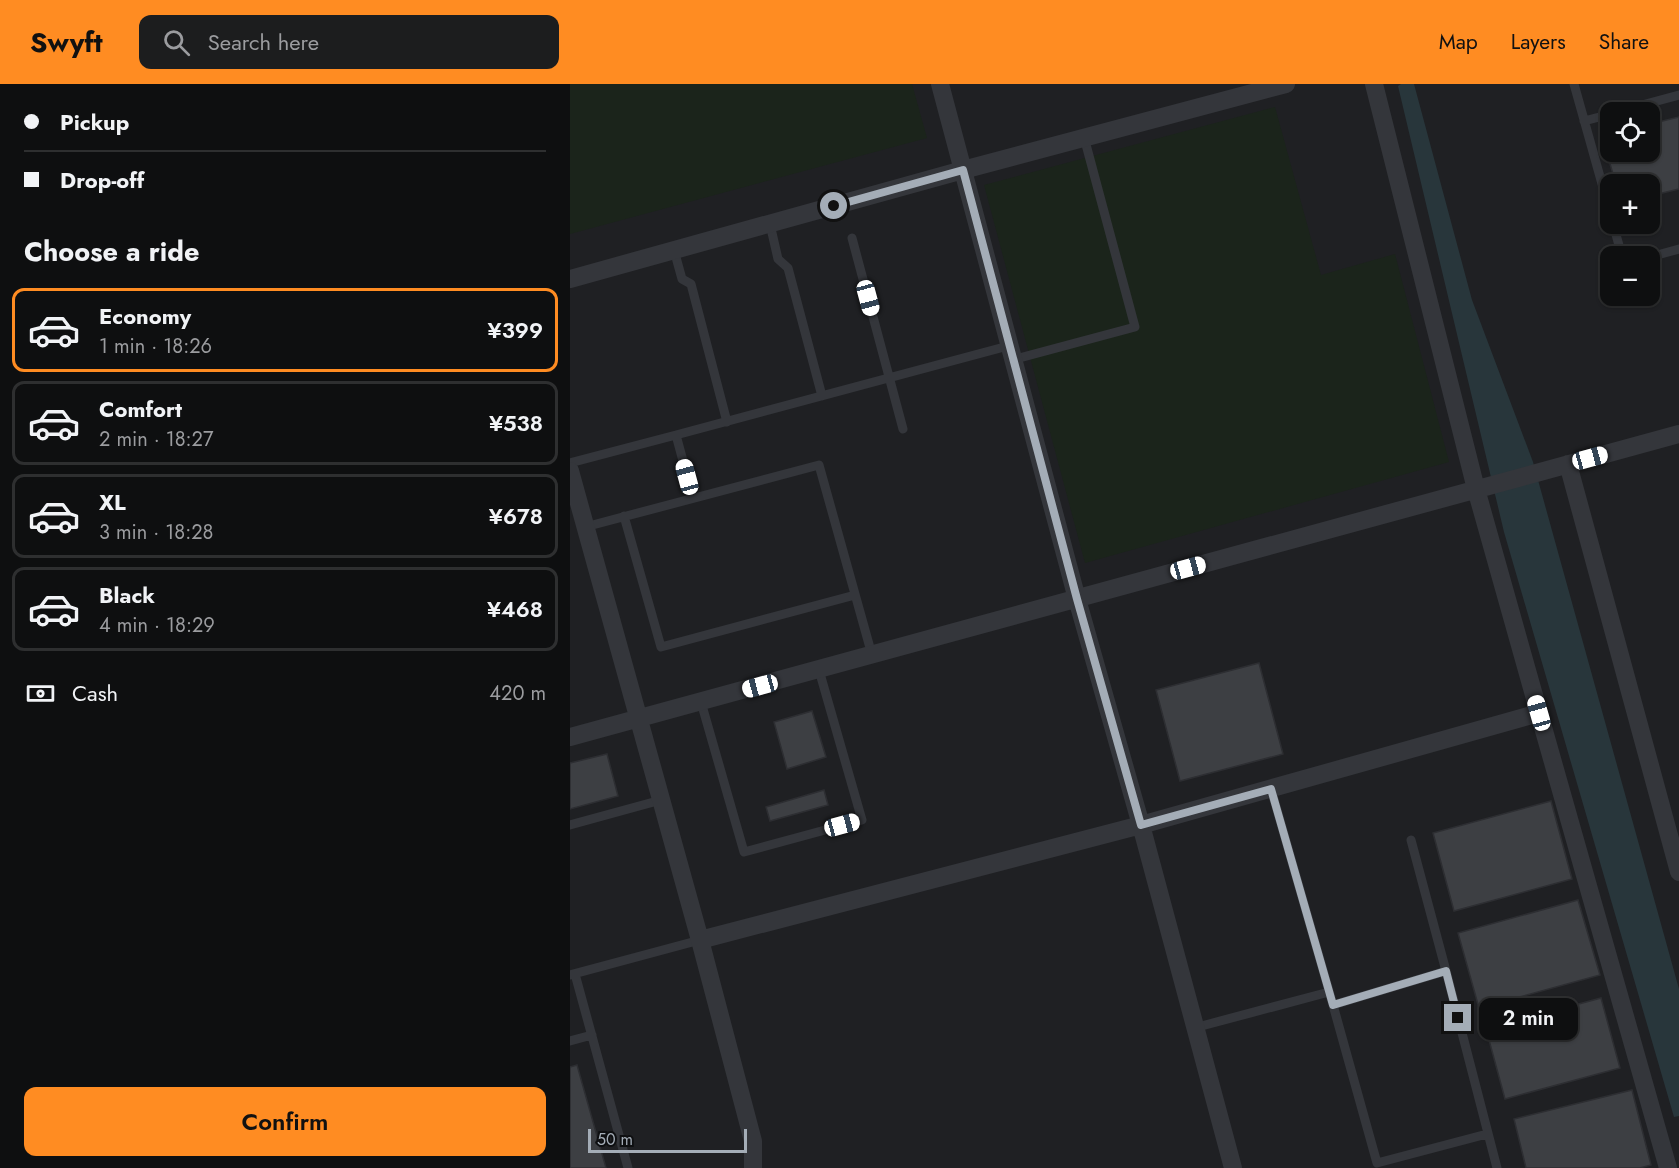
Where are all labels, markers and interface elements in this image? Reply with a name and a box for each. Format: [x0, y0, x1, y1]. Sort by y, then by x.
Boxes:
search box [139, 15, 559, 69]
text: Swyft [30, 22, 103, 63]
icon: search [160, 26, 193, 59]
text: Search here [208, 26, 319, 58]
text: Map [1439, 27, 1478, 57]
text: Layers [1511, 27, 1566, 57]
text: Share [1599, 27, 1649, 57]
map controls [1600, 102, 1660, 306]
button: locate [1600, 102, 1660, 162]
text: Pickup [60, 106, 129, 138]
text: Drop-off [60, 164, 144, 196]
button: + [1600, 174, 1660, 234]
route start [820, 192, 847, 219]
text: Choose a ride [24, 232, 199, 271]
button: − [1600, 246, 1660, 306]
car [855, 278, 881, 318]
text: Economy [99, 300, 191, 332]
icon: car [27, 303, 81, 357]
text: ¥399 [488, 314, 543, 346]
text: 1 min · 18:26 [99, 332, 212, 361]
text: Comfort [99, 393, 182, 425]
icon: car [27, 396, 81, 450]
text: ¥538 [489, 407, 543, 439]
text: 2 min · 18:27 [99, 425, 213, 454]
car [1570, 445, 1610, 471]
car [674, 457, 700, 497]
text: XL [99, 486, 126, 518]
icon: car [27, 489, 81, 543]
text: ¥678 [489, 500, 543, 532]
text: 3 min · 18:28 [99, 518, 213, 547]
car [1168, 555, 1208, 581]
text: Black [99, 579, 155, 611]
icon: car [27, 582, 81, 636]
text: ¥468 [487, 593, 543, 625]
text: 4 min · 18:29 [99, 611, 215, 640]
car [740, 673, 780, 699]
icon: cash [24, 677, 57, 710]
text: Cash [72, 677, 118, 709]
text: 420 m [489, 679, 546, 708]
car [1525, 693, 1553, 733]
car [822, 812, 862, 838]
callout: 2 min [1479, 997, 1578, 1039]
route end [1444, 1004, 1471, 1031]
text: 2 min [1503, 1004, 1554, 1033]
button: Confirm [24, 1087, 546, 1156]
scale bar [588, 1126, 747, 1154]
text: 50 m [597, 1128, 633, 1151]

